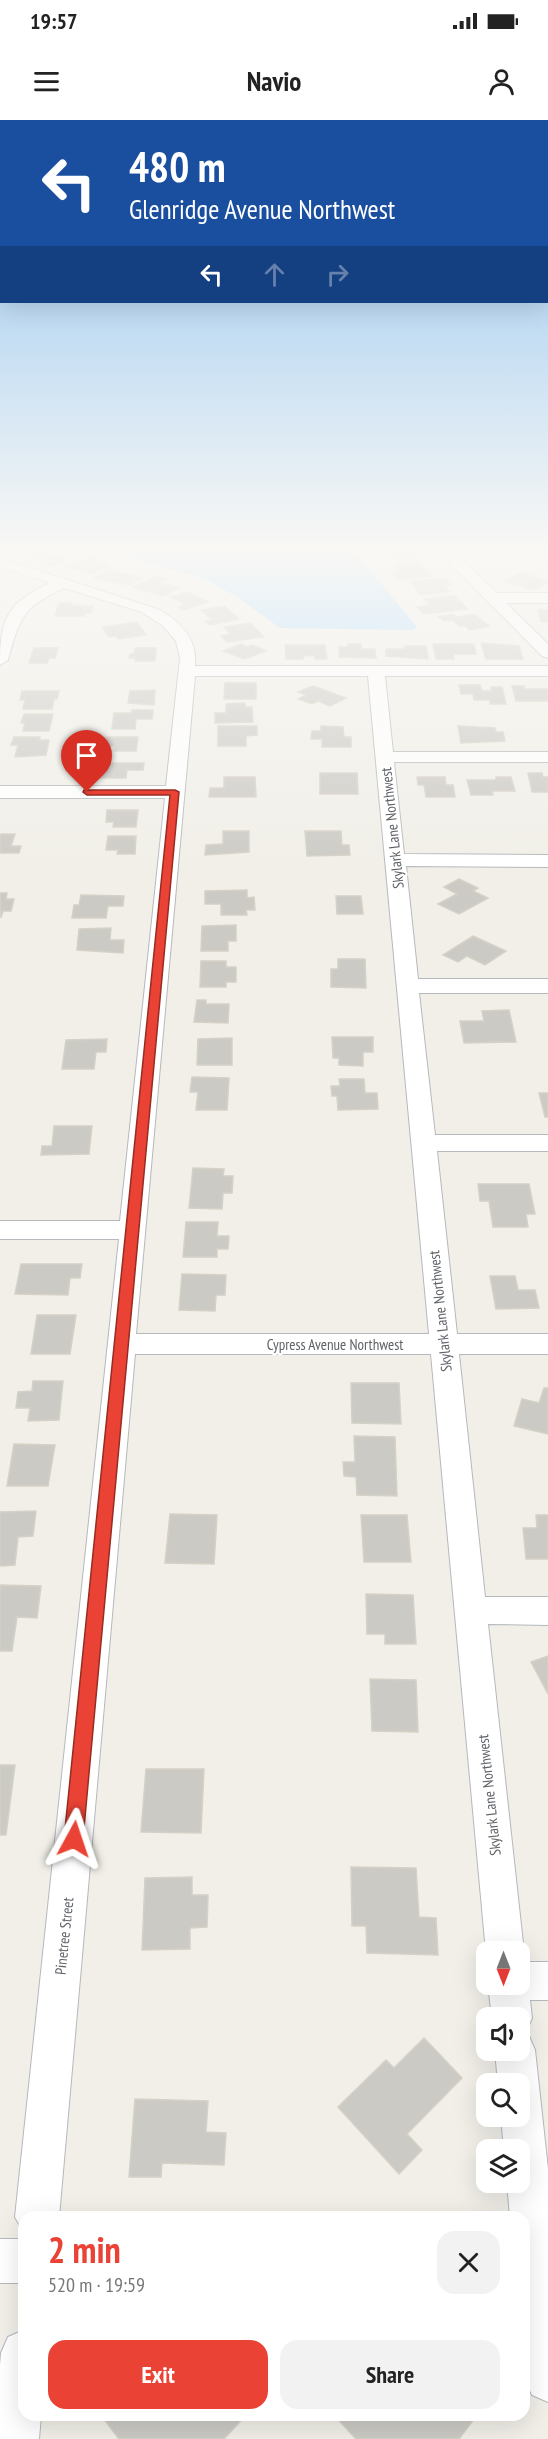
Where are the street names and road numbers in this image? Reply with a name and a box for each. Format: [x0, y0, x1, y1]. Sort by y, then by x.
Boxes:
street label: Skylark Lane Northwest [376, 766, 408, 890]
street label: Skylark Lane Northwest [424, 1249, 456, 1373]
street label: Cypress Avenue Northwest [267, 1335, 403, 1354]
street label: Skylark Lane Northwest [473, 1733, 505, 1857]
street label: Pinetree Street [50, 1896, 78, 1976]

